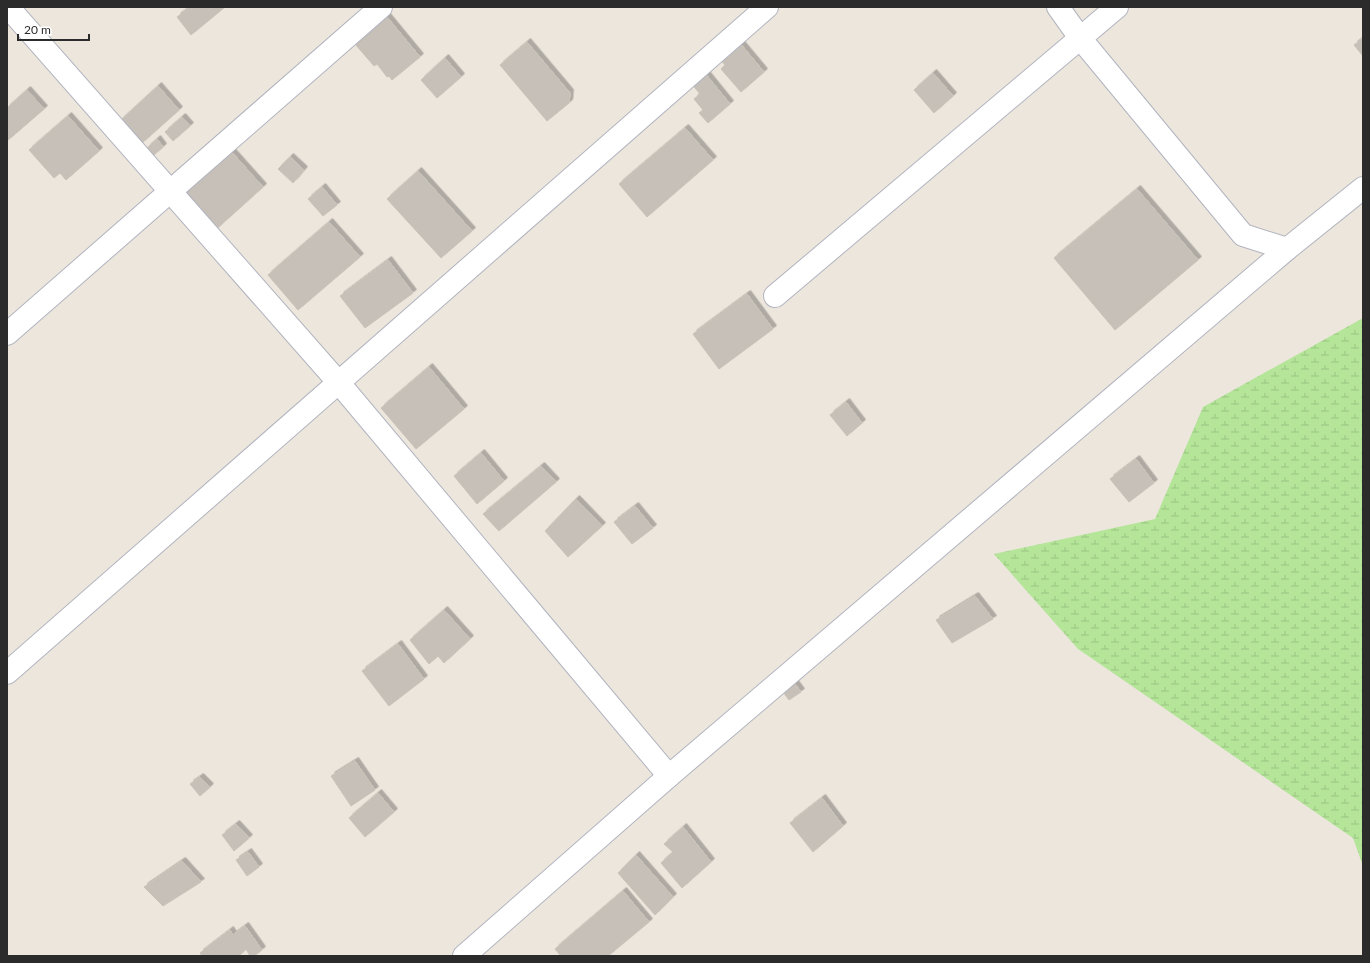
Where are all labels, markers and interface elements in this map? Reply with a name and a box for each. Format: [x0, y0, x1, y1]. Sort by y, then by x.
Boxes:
scale bar [18, 16, 89, 42]
text: 20 m [24, 22, 51, 37]

